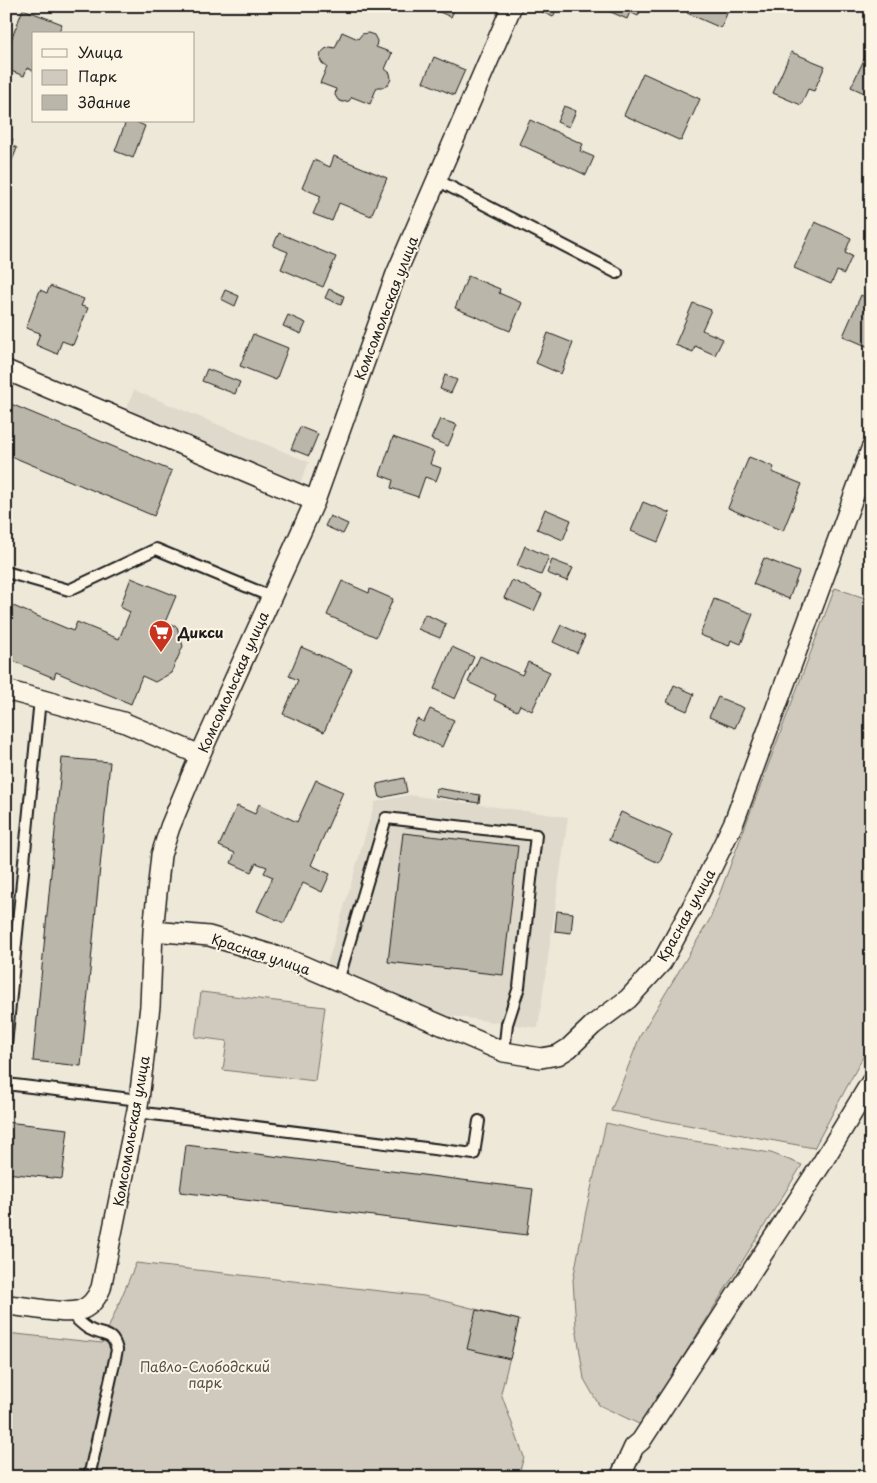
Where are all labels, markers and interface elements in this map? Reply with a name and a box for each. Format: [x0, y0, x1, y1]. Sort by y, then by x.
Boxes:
legend [32, 32, 195, 122]
text: Улица [78, 40, 123, 63]
text: Парк [78, 64, 117, 87]
text: Здание [78, 90, 131, 113]
street label: Комсомольская улица [349, 233, 423, 383]
street label: Комсомольская улица [192, 608, 274, 756]
supermarket icon: Дикси [148, 619, 174, 653]
place label: Дикси [177, 622, 223, 643]
street label: Красная улица [652, 865, 720, 965]
street label: Красная улица [209, 928, 313, 980]
street label: Комсомольская улица [107, 1054, 155, 1208]
park label: Павло-Слободский парк [140, 1356, 270, 1393]

